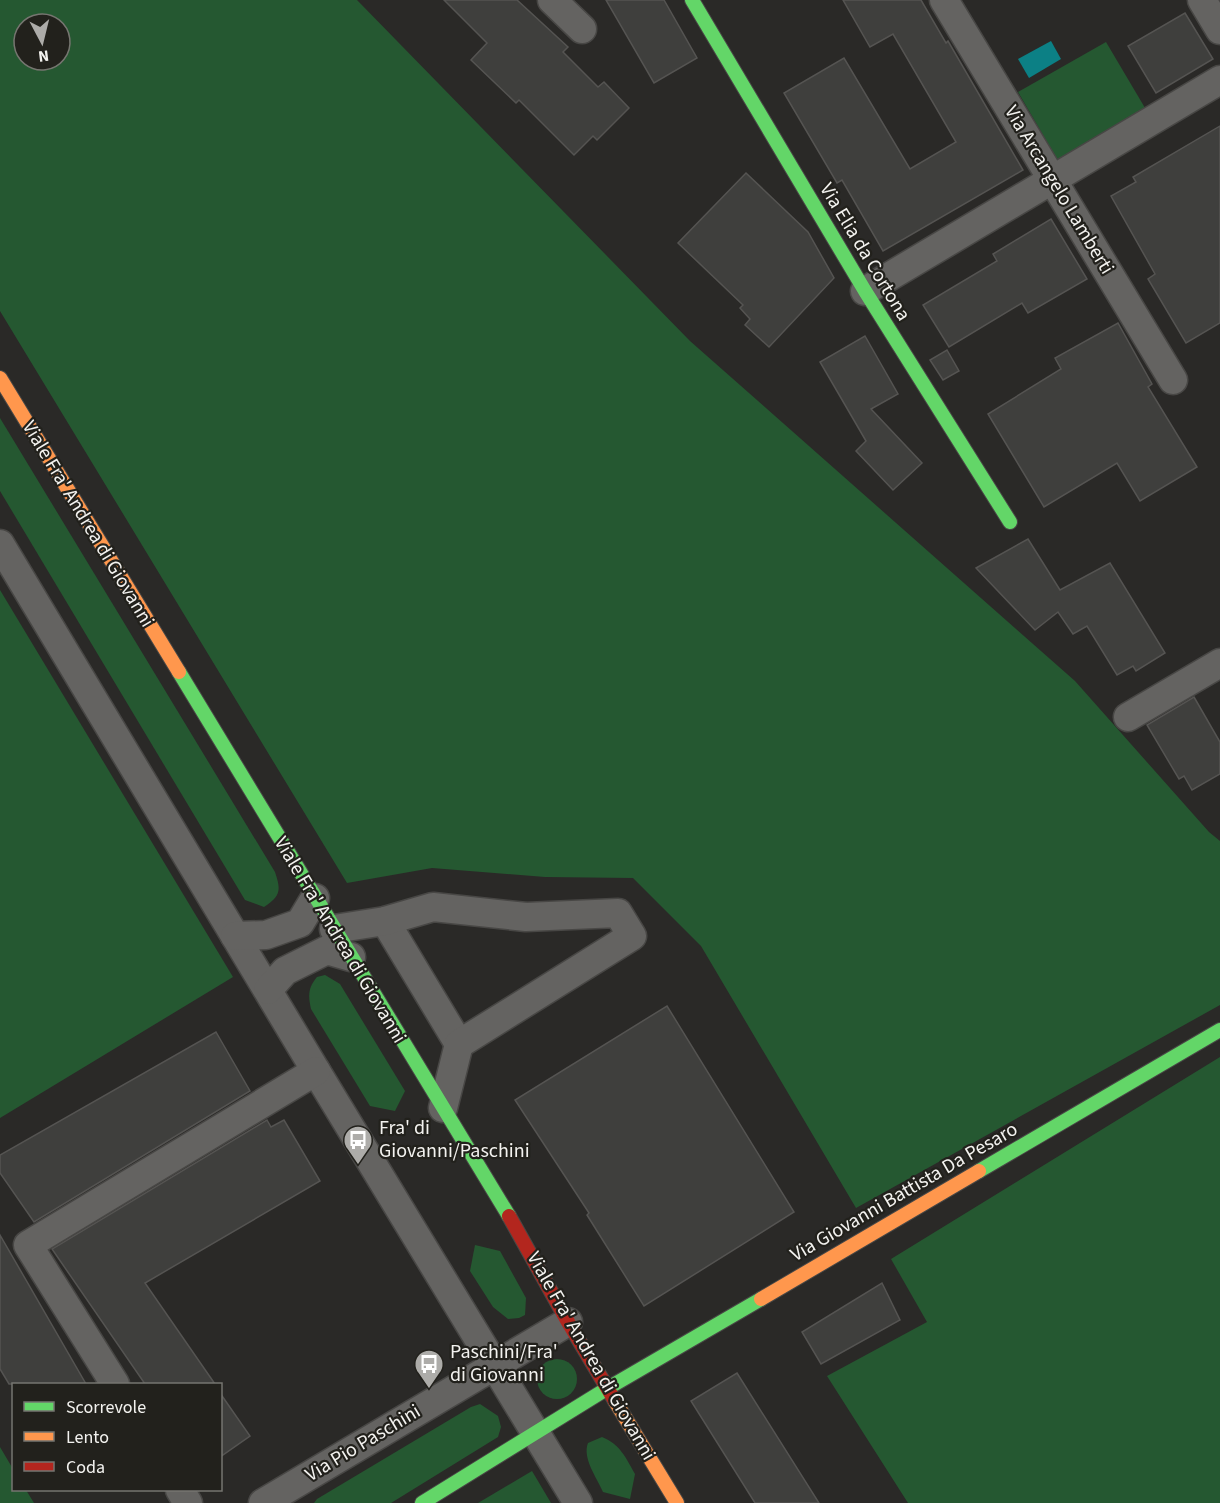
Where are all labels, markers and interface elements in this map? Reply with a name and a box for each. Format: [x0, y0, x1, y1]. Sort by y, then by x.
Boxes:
north arrow [12, 12, 72, 72]
text: N [37, 44, 50, 67]
street label: Via Arcangelo Lamberti [997, 100, 1121, 280]
street label: Via Elia da Cortona [813, 178, 917, 326]
street label: Viale Fra' Andrea di Giovanni [15, 415, 161, 633]
street label: Viale Fra' Andrea di Giovanni [267, 831, 413, 1049]
place label: Fra' di Giovanni/Paschini [379, 1114, 530, 1165]
street label: Via Giovanni Battista Da Pesaro [785, 1115, 1023, 1269]
bus stop icon: Fra' di Giovanni/Paschini [342, 1124, 374, 1166]
street label: Viale Fra' Andrea di Giovanni [520, 1247, 662, 1465]
place label: Paschini/Fra' di Giovanni [450, 1338, 558, 1389]
bus stop icon: Paschini/Fra' di Giovanni [413, 1348, 445, 1390]
legend [12, 1383, 222, 1491]
text: Scorrevole [66, 1395, 146, 1420]
street label: Via Pio Paschini [300, 1397, 426, 1489]
text: Lento [66, 1425, 109, 1450]
text: Coda [66, 1455, 105, 1480]

